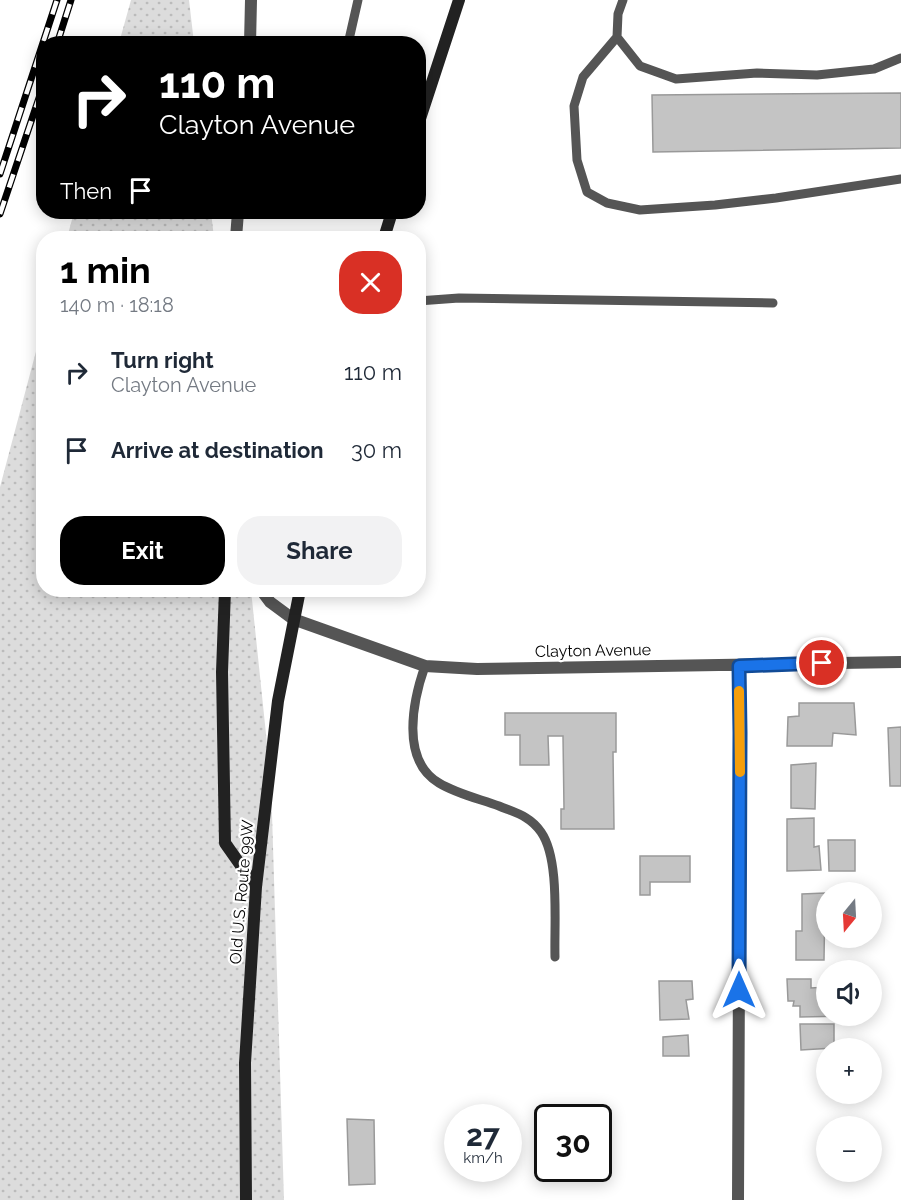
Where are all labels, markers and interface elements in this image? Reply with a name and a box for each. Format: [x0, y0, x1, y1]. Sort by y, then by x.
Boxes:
text: 110 m [159, 59, 275, 108]
icon: right [60, 60, 138, 138]
text: Clayton Avenue [159, 109, 355, 140]
icon: arrive [124, 174, 157, 207]
text: Then [60, 178, 112, 204]
text: 1 min [60, 249, 151, 291]
button: close [339, 251, 402, 314]
text: 140 m · 18:18 [60, 293, 174, 317]
text: Turn right [111, 347, 214, 373]
icon: right [60, 356, 93, 389]
text: 110 m [344, 359, 402, 385]
text: Clayton Avenue [111, 373, 256, 397]
icon: arrive [60, 434, 93, 467]
text: Arrive at destination [111, 437, 324, 463]
text: 30 m [351, 437, 402, 463]
button: Exit [60, 516, 225, 585]
button: Share [237, 516, 402, 585]
pin [796, 637, 847, 688]
street label: Clayton Avenue [535, 640, 651, 661]
icon: arrive [805, 646, 838, 679]
street label: Old U.S. Route 99W [226, 819, 257, 965]
north arrow [816, 882, 882, 948]
map controls [816, 882, 882, 1182]
position arrow [707, 958, 771, 1022]
button: sound [816, 960, 882, 1026]
button: + [816, 1038, 882, 1104]
speed limit sign: 30 [534, 1104, 612, 1182]
button: − [816, 1116, 882, 1182]
text: 27 [466, 1118, 500, 1153]
text: km/h [463, 1149, 503, 1167]

